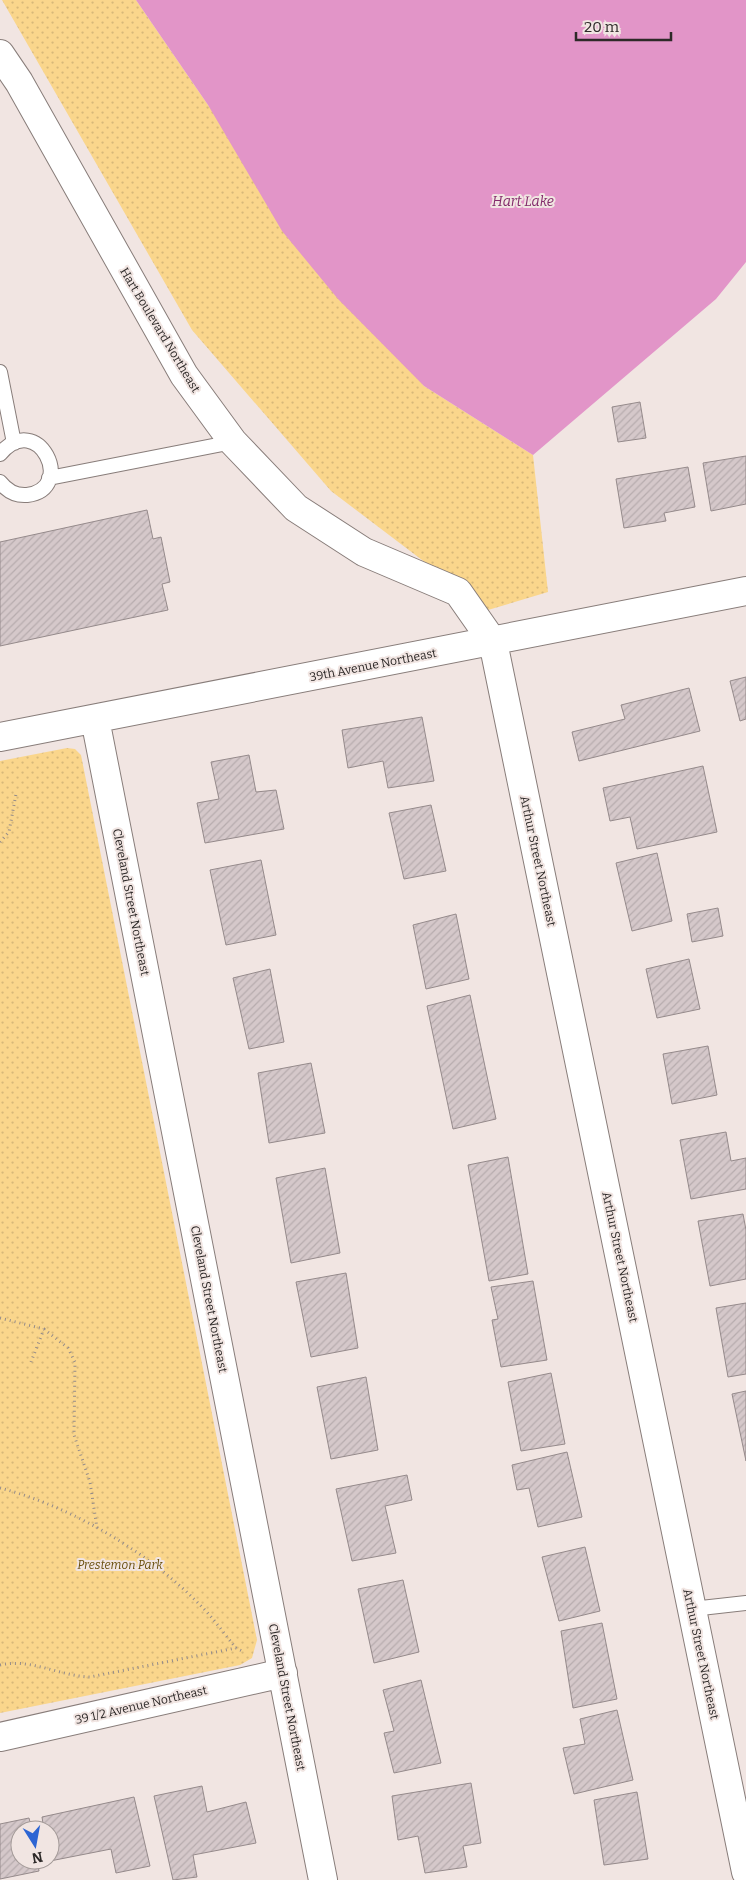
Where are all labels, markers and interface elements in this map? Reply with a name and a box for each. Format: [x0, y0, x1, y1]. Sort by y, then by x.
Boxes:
scale bar [576, 10, 671, 42]
text: 20 m [584, 18, 620, 36]
water label: Hart Lake [492, 193, 554, 210]
street label: Hart Boulevard Northeast [117, 265, 203, 396]
street label: 39th Avenue Northeast [308, 646, 438, 684]
street label: Arthur Street Northeast [517, 794, 559, 928]
street label: Cleveland Street Northeast [110, 827, 152, 977]
street label: Arthur Street Northeast [599, 1190, 641, 1324]
street label: Cleveland Street Northeast [188, 1224, 230, 1374]
park label: Prestemon Park [77, 1558, 163, 1572]
street label: Arthur Street Northeast [680, 1587, 722, 1721]
street label: Cleveland Street Northeast [266, 1622, 308, 1772]
street label: 39 1/2 Avenue Northeast [74, 1683, 209, 1727]
north arrow [10, 1820, 60, 1870]
text: N [30, 1848, 44, 1867]

